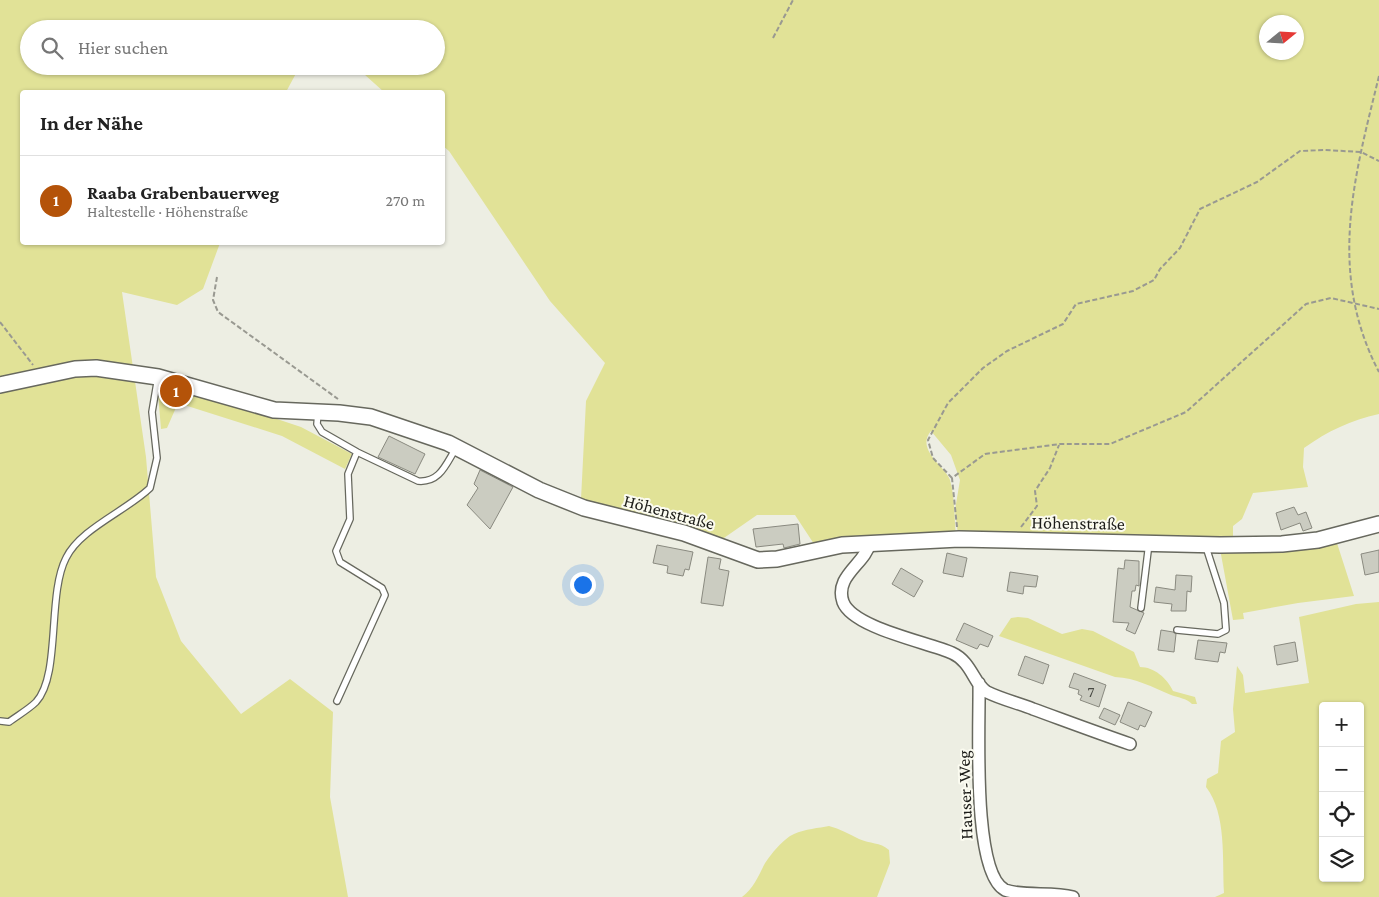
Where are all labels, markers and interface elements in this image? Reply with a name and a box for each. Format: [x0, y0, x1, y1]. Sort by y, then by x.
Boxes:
north arrow [1259, 15, 1304, 60]
search box [20, 20, 445, 75]
icon: search [38, 34, 66, 62]
text: Hier suchen [78, 37, 168, 58]
text: In der Nähe [40, 111, 143, 135]
text: Raaba Grabenbauerweg [87, 182, 279, 203]
text: 1 [53, 192, 59, 209]
text: 270 m [386, 192, 425, 209]
text: Haltestelle · Höhenstraße [87, 203, 248, 220]
pin: 1 [160, 372, 192, 410]
street label: Höhenstraße [621, 490, 717, 534]
street label: Höhenstraße [1031, 512, 1125, 534]
your location [570, 572, 596, 598]
house number: 7 [1088, 684, 1095, 700]
map controls [1319, 702, 1364, 882]
button: + [1319, 702, 1364, 747]
button: − [1319, 747, 1364, 792]
street label: Hauser-Weg [953, 750, 977, 840]
button: locate [1319, 792, 1364, 837]
button: layers [1319, 837, 1364, 882]

